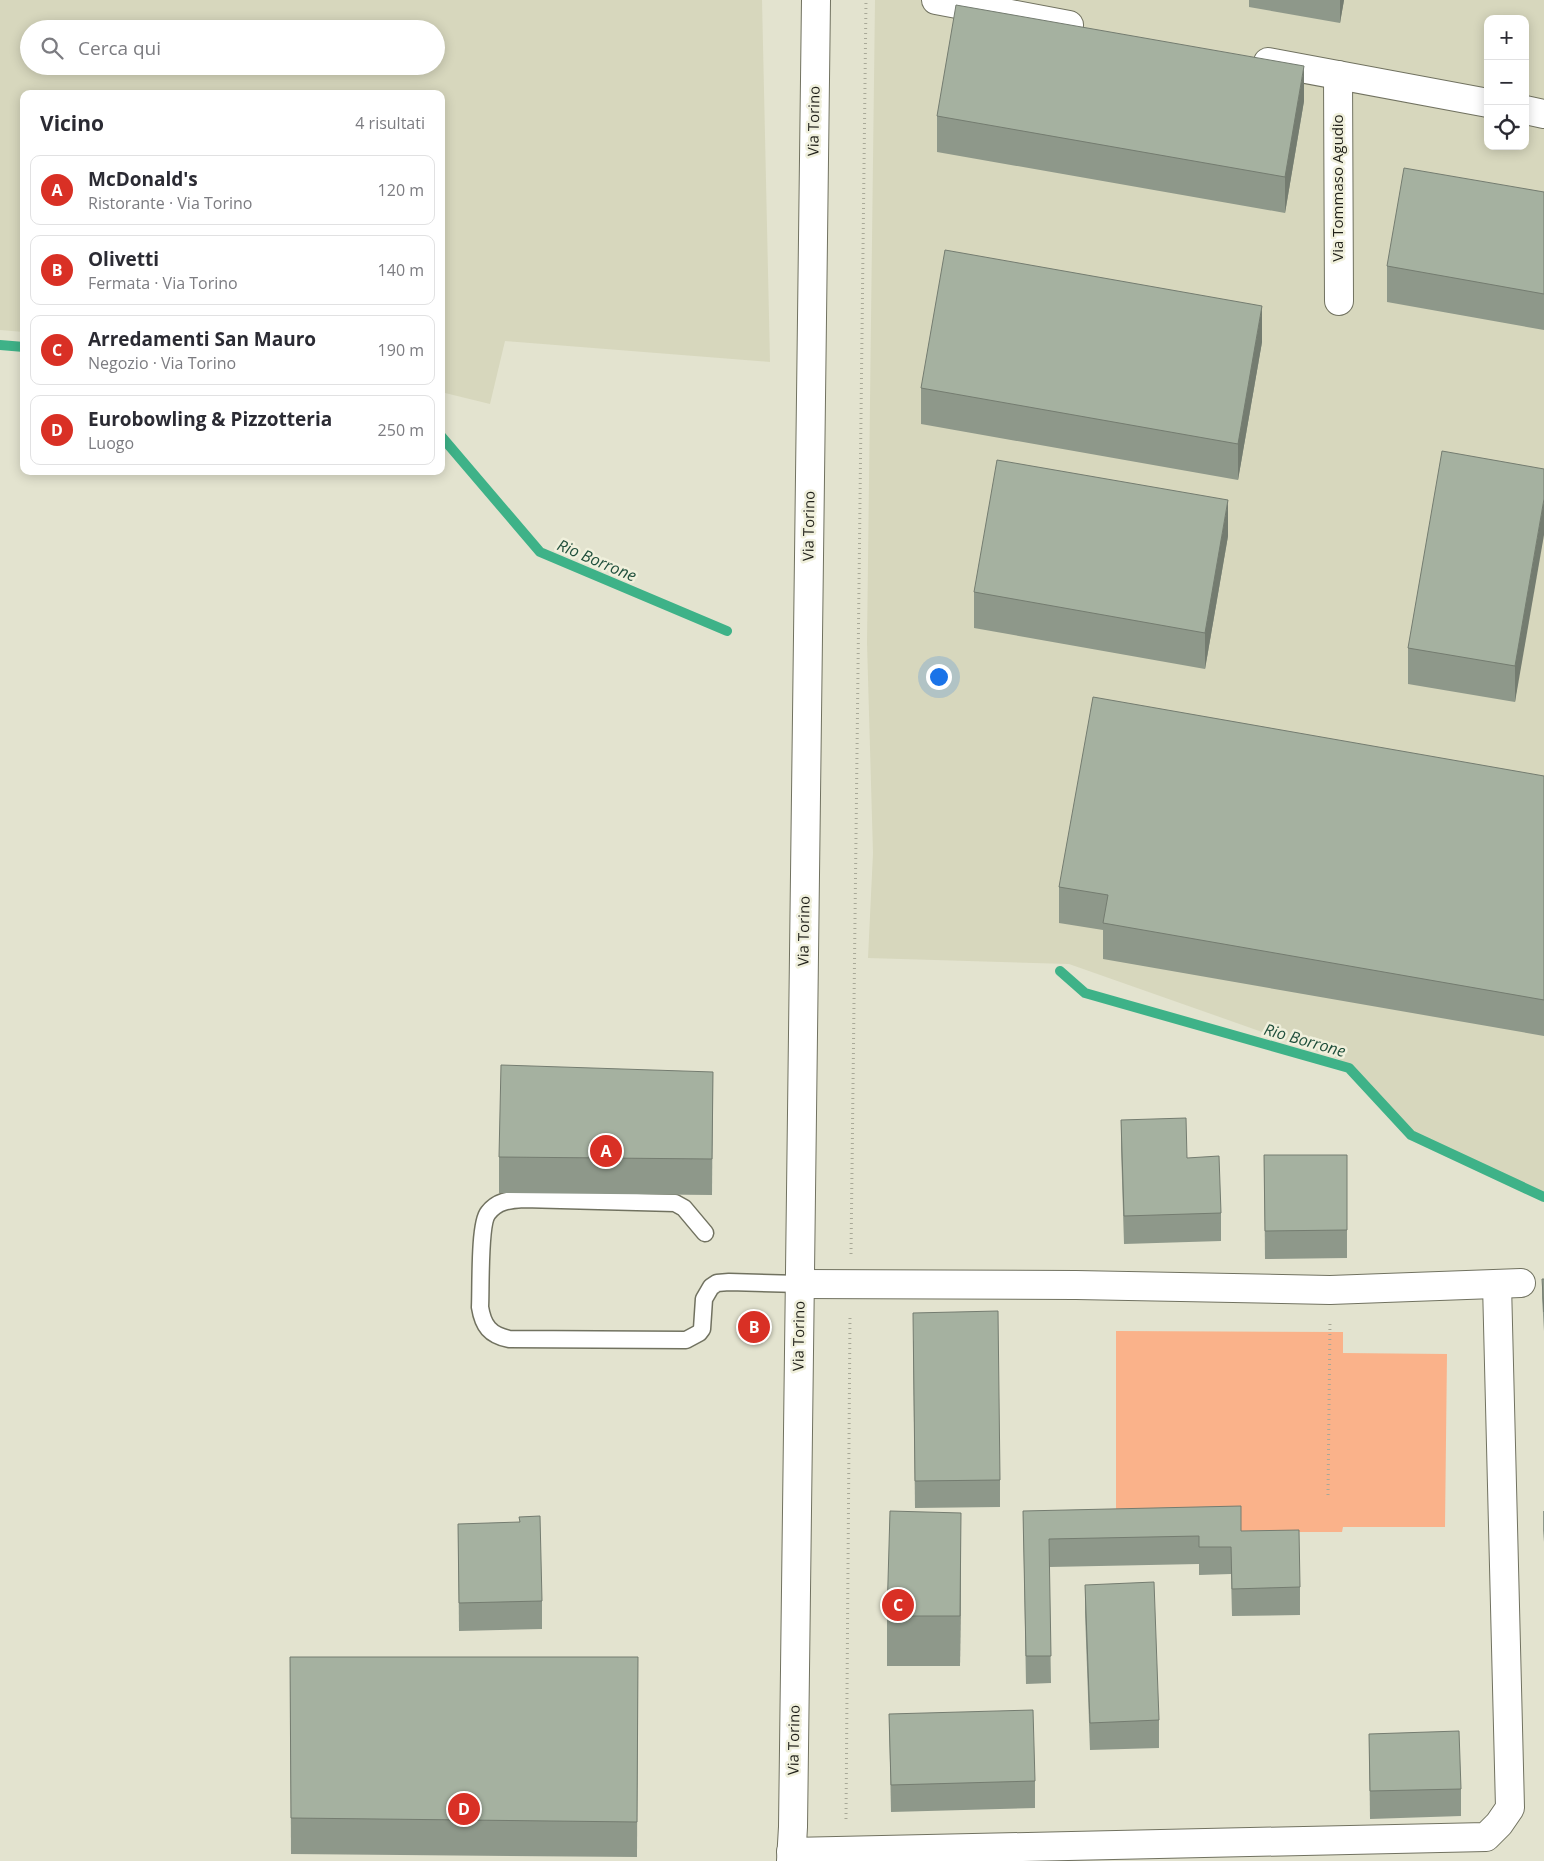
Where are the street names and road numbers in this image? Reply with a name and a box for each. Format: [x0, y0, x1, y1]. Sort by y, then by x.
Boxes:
street label: Via Torino [802, 86, 824, 156]
street label: Via Tommaso Agudio [1327, 114, 1347, 262]
street label: Via Torino [797, 491, 819, 561]
street label: Via Torino [792, 896, 814, 966]
street label: Via Torino [787, 1301, 809, 1371]
street label: Via Torino [782, 1705, 804, 1775]

